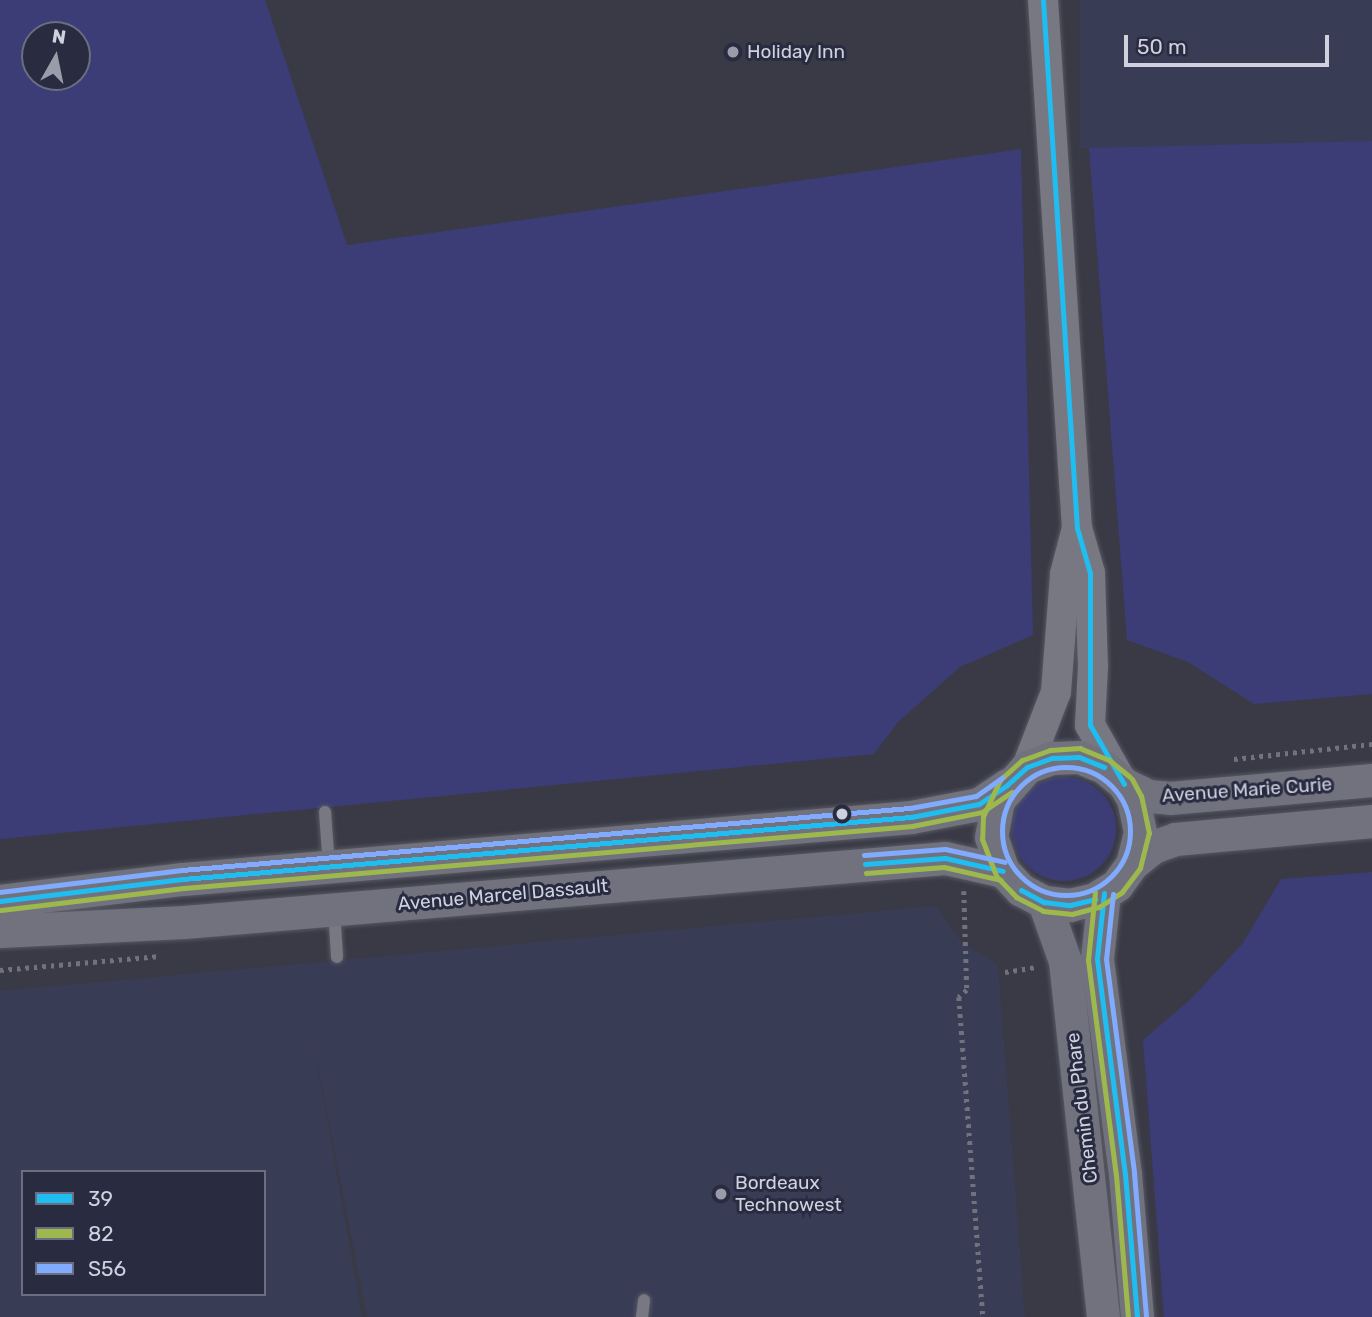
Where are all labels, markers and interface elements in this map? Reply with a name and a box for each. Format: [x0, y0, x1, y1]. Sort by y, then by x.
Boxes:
north arrow [21, 21, 91, 91]
scale bar [1127, 21, 1332, 65]
text: N [50, 24, 68, 49]
text: 50 m [1137, 34, 1187, 59]
place label: Holiday Inn [747, 41, 846, 63]
marker: Holiday Inn [725, 44, 741, 60]
street label: Avenue Marie Curie [1161, 773, 1333, 807]
unlabelled marker [835, 807, 849, 821]
street label: Avenue Marcel Dassault [397, 874, 609, 916]
street label: Chemin du Phare [1061, 1031, 1103, 1185]
legend [21, 1170, 266, 1296]
place label: Bordeaux Technowest [735, 1172, 842, 1216]
text: 39 [88, 1186, 113, 1211]
marker: Bordeaux Technowest [713, 1186, 729, 1202]
text: 82 [88, 1221, 114, 1246]
text: S56 [88, 1256, 126, 1281]

